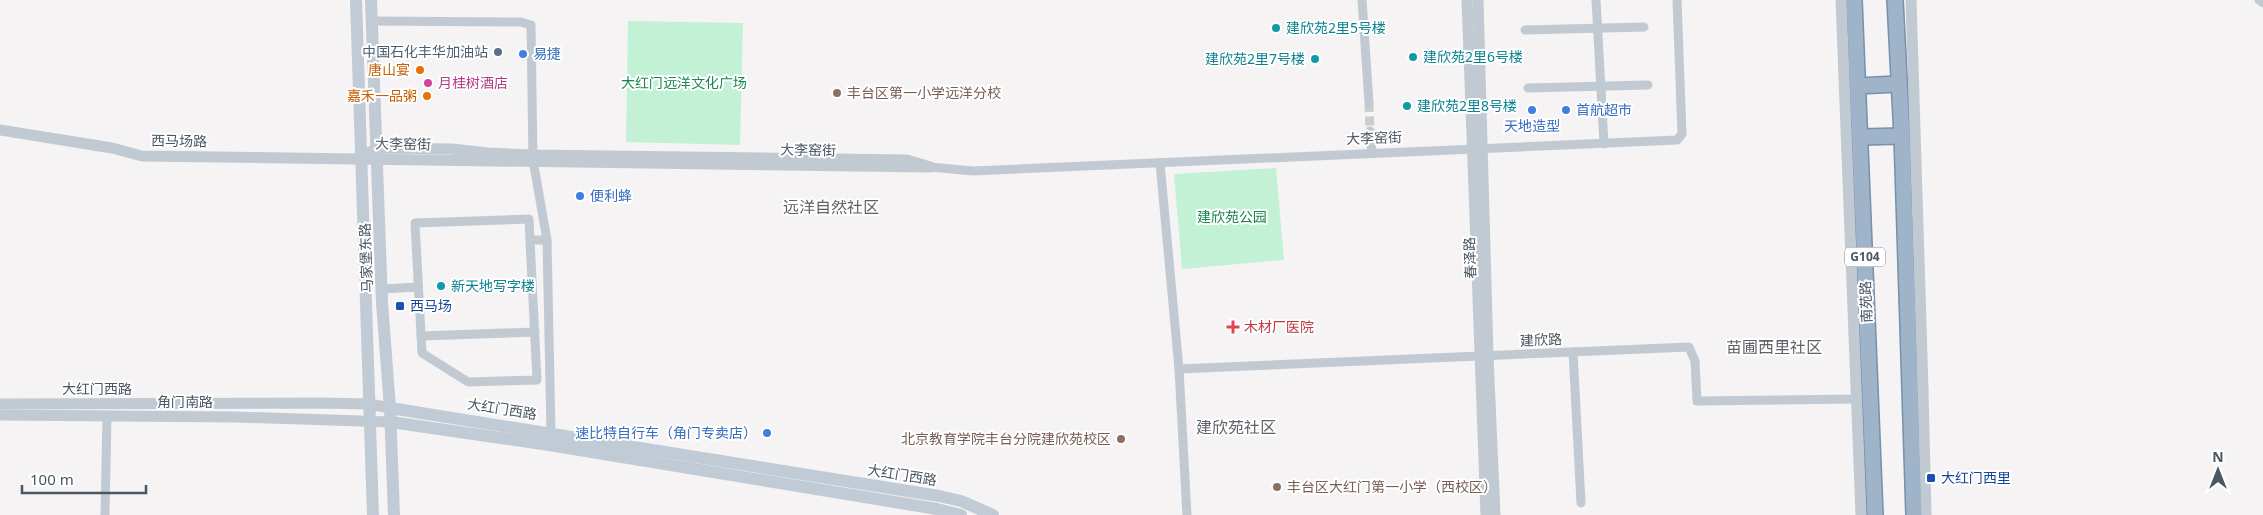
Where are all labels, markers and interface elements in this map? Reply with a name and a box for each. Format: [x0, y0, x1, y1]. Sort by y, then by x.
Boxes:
place label: 建欣苑2里5号楼 [1286, 18, 1386, 37]
marker: 建欣苑2里5号楼 [1270, 22, 1282, 34]
place label: 中国石化丰华加油站 [362, 42, 488, 61]
place label: 易捷 [533, 44, 561, 63]
marker: 中国石化丰华加油站 [492, 46, 504, 58]
place label: 建欣苑2里6号楼 [1423, 47, 1523, 66]
marker: 易捷 [517, 48, 529, 60]
place label: 建欣苑2里7号楼 [1205, 49, 1305, 68]
marker: 建欣苑2里6号楼 [1407, 51, 1419, 63]
marker: 建欣苑2里7号楼 [1309, 53, 1321, 65]
place label: 唐山宴 [368, 60, 410, 79]
marker: 唐山宴 [414, 64, 426, 76]
place label: 月桂树酒店 [438, 73, 508, 92]
park label: 大红门远洋文化广场 [621, 73, 747, 92]
marker: 月桂树酒店 [422, 77, 434, 89]
place label: 丰台区第一小学远洋分校 [847, 83, 1001, 102]
place label: 嘉禾一品粥 [347, 86, 417, 105]
marker: 丰台区第一小学远洋分校 [831, 87, 843, 99]
marker: 嘉禾一品粥 [421, 90, 433, 102]
place label: 建欣苑2里8号楼 [1417, 96, 1517, 115]
marker: 建欣苑2里8号楼 [1401, 100, 1413, 112]
place label: 首航超市 [1576, 100, 1632, 119]
marker: 天地造型 [1526, 104, 1538, 116]
marker: 首航超市 [1560, 104, 1572, 116]
place label: 天地造型 [1504, 116, 1560, 135]
street label: 大李窑街 [1346, 127, 1402, 148]
street label: 西马场路 [151, 131, 207, 150]
street label: 大李窑街 [375, 134, 431, 153]
street label: 大李窑街 [780, 140, 836, 159]
place label: 便利蜂 [590, 186, 632, 205]
marker: 便利蜂 [574, 190, 586, 202]
district label: 远洋自然社区 [783, 196, 879, 218]
park label: 建欣苑公园 [1197, 207, 1267, 226]
street label: 马家堡东路 [355, 223, 376, 293]
street label: 春泽路 [1459, 237, 1480, 279]
road number: G104 [1845, 248, 1885, 266]
place label: 新天地写字楼 [451, 276, 535, 295]
marker: 新天地写字楼 [435, 280, 447, 292]
street label: 南苑路 [1855, 281, 1876, 323]
place label: 西马场 [410, 296, 452, 315]
marker: 西马场 [394, 300, 406, 312]
place label: 木材厂医院 [1244, 317, 1314, 336]
marker: 木材厂医院 [1226, 320, 1240, 334]
street label: 建欣路 [1520, 329, 1562, 350]
district label: 苗圃西里社区 [1726, 336, 1822, 358]
street label: 大红门西路 [62, 379, 132, 398]
street label: 角门南路 [157, 392, 213, 411]
street label: 大红门西路 [466, 394, 538, 423]
district label: 建欣苑社区 [1196, 416, 1276, 438]
place label: 速比特自行车（角门专卖店） [575, 423, 757, 442]
marker: 速比特自行车（角门专卖店） [761, 427, 773, 439]
place label: 北京教育学院丰台分院建欣苑校区 [901, 429, 1111, 448]
marker: 北京教育学院丰台分院建欣苑校区 [1115, 433, 1127, 445]
north arrow [2193, 445, 2243, 495]
text: N [2212, 447, 2224, 466]
street label: 大红门西路 [866, 460, 938, 489]
scale bar [22, 462, 146, 494]
place label: 大红门西里 [1941, 468, 2011, 487]
text: 100 m [30, 469, 74, 489]
marker: 大红门西里 [1925, 472, 1937, 484]
place label: 丰台区大红门第一小学（西校区） [1287, 477, 1497, 496]
marker: 丰台区大红门第一小学（西校区） [1271, 481, 1283, 493]

